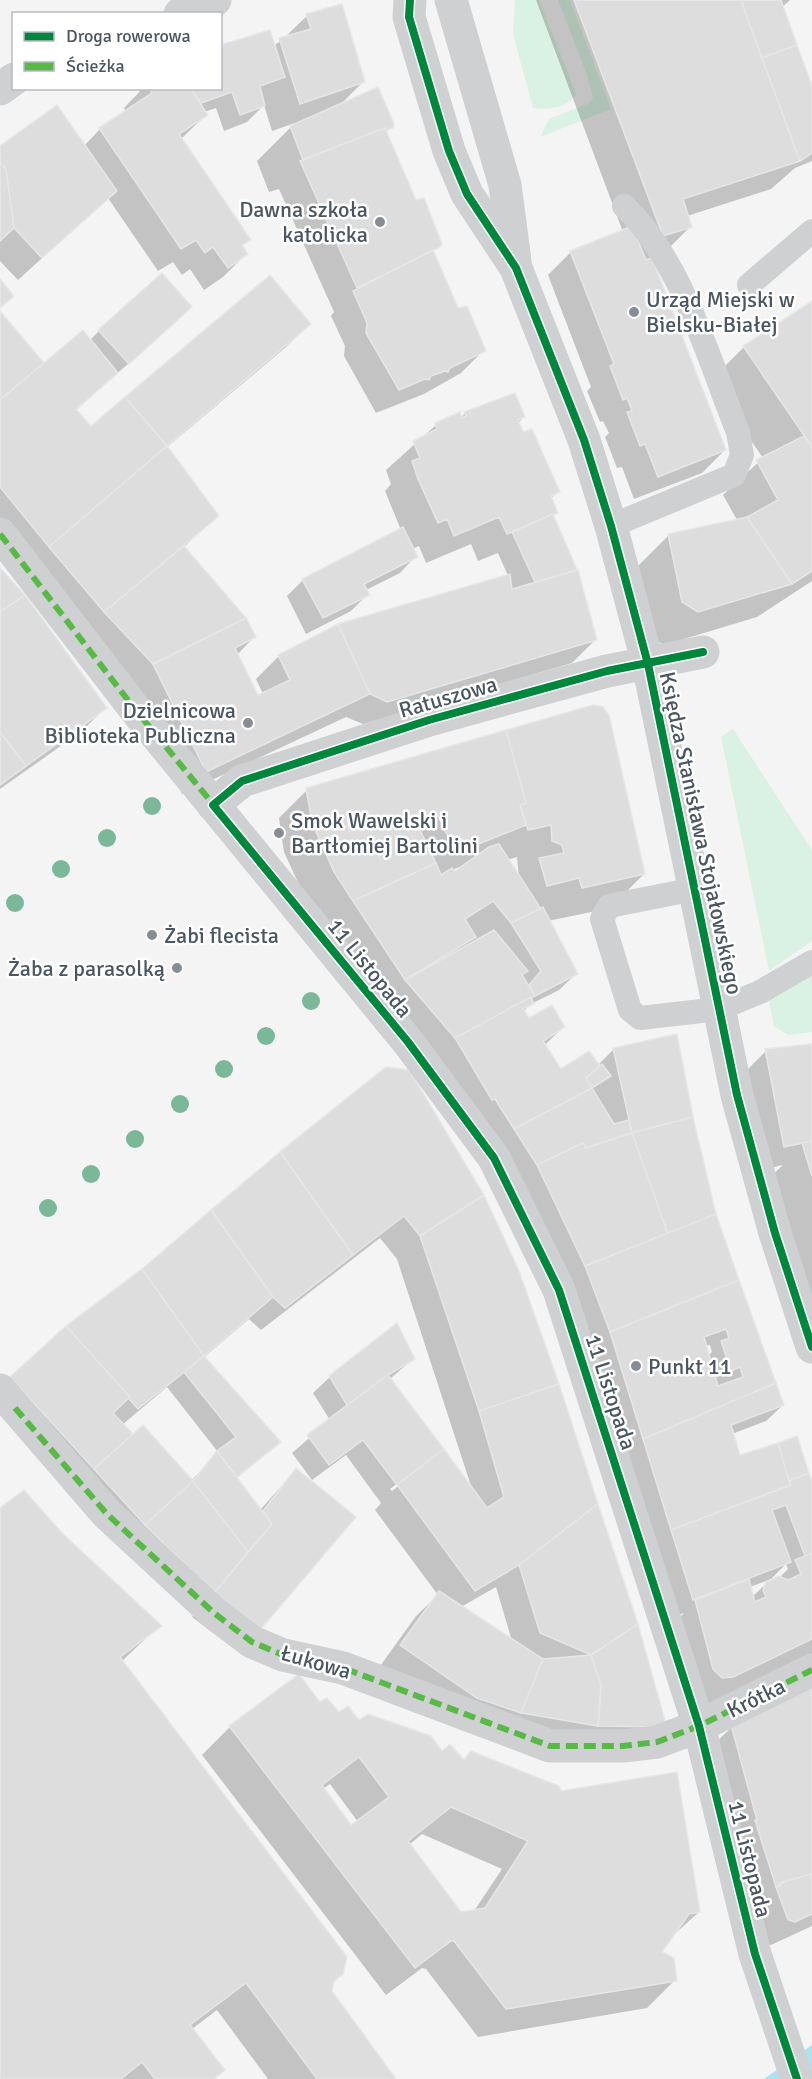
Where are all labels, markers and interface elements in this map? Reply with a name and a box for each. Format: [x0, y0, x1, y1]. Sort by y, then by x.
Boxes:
legend [12, 12, 222, 90]
text: Droga rowerowa [66, 25, 191, 47]
text: Ścieżka [66, 55, 125, 77]
place label: Dawna szkoła katolicka [239, 196, 368, 248]
marker: Dawna szkoła katolicka [373, 215, 387, 229]
place label: Urząd Miejski w Bielsku-Białej [646, 286, 795, 338]
marker: Urząd Miejski w Bielsku-Białej [627, 305, 641, 319]
street label: Księdza Stanisława Stojałowskiego [654, 669, 748, 997]
street label: Ratuszowa [396, 670, 500, 724]
place label: Dzielnicowa Biblioteka Publiczna [45, 697, 236, 749]
marker: Dzielnicowa Biblioteka Publiczna [241, 716, 255, 730]
place label: Smok Wawelski i Bartłomiej Bartolini [291, 807, 478, 859]
marker: Smok Wawelski i Bartłomiej Bartolini [272, 826, 286, 840]
street label: 11 Listopada [322, 913, 418, 1023]
place label: Żabi flecista [164, 922, 279, 949]
marker: Żabi flecista [145, 928, 159, 942]
place label: Żaba z parasolką [8, 955, 165, 982]
marker: Żaba z parasolką [170, 961, 184, 975]
street label: 11 Listopada [580, 1331, 642, 1453]
place label: Punkt 11 [648, 1353, 732, 1380]
marker: Punkt 11 [629, 1359, 643, 1373]
street label: Łukowa [278, 1639, 354, 1685]
street label: Krótka [722, 1672, 790, 1724]
street label: 11 Listopada [722, 1798, 778, 1920]

